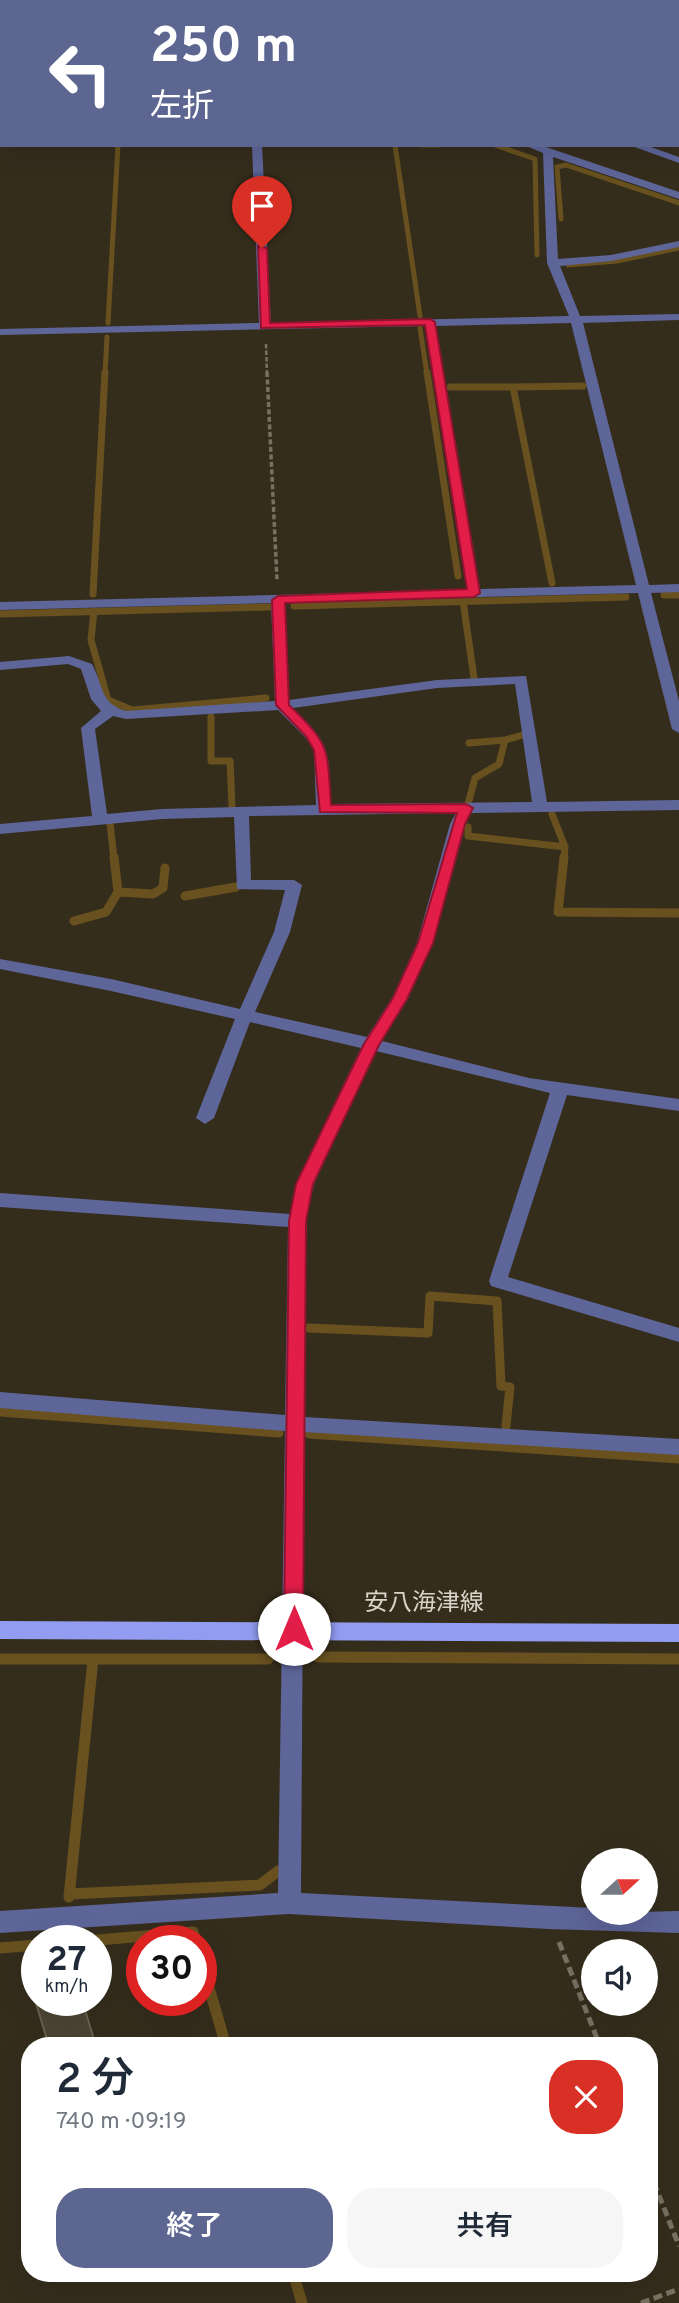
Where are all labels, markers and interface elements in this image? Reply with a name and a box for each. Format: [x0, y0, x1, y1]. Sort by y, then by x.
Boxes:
text: 250 m [150, 18, 297, 80]
icon: left [35, 28, 126, 119]
text: 左折 [150, 88, 214, 128]
pin [232, 176, 292, 248]
icon: arrive [243, 187, 281, 225]
street label: 安八海津線 [364, 1589, 484, 1619]
position arrow [257, 1592, 331, 1666]
north arrow [581, 1848, 658, 1925]
map controls [581, 1848, 658, 2016]
speed limit sign: 30 [126, 1925, 217, 2016]
text: 27 [47, 1939, 86, 1983]
button: sound [581, 1939, 658, 2016]
text: km/h [45, 1976, 88, 1999]
text: 2 分 [56, 2055, 134, 2108]
button: close [549, 2060, 623, 2134]
text: 740 m · 09:19 [56, 2108, 186, 2137]
button: 終了 [56, 2188, 333, 2268]
button: 共有 [347, 2188, 623, 2268]

